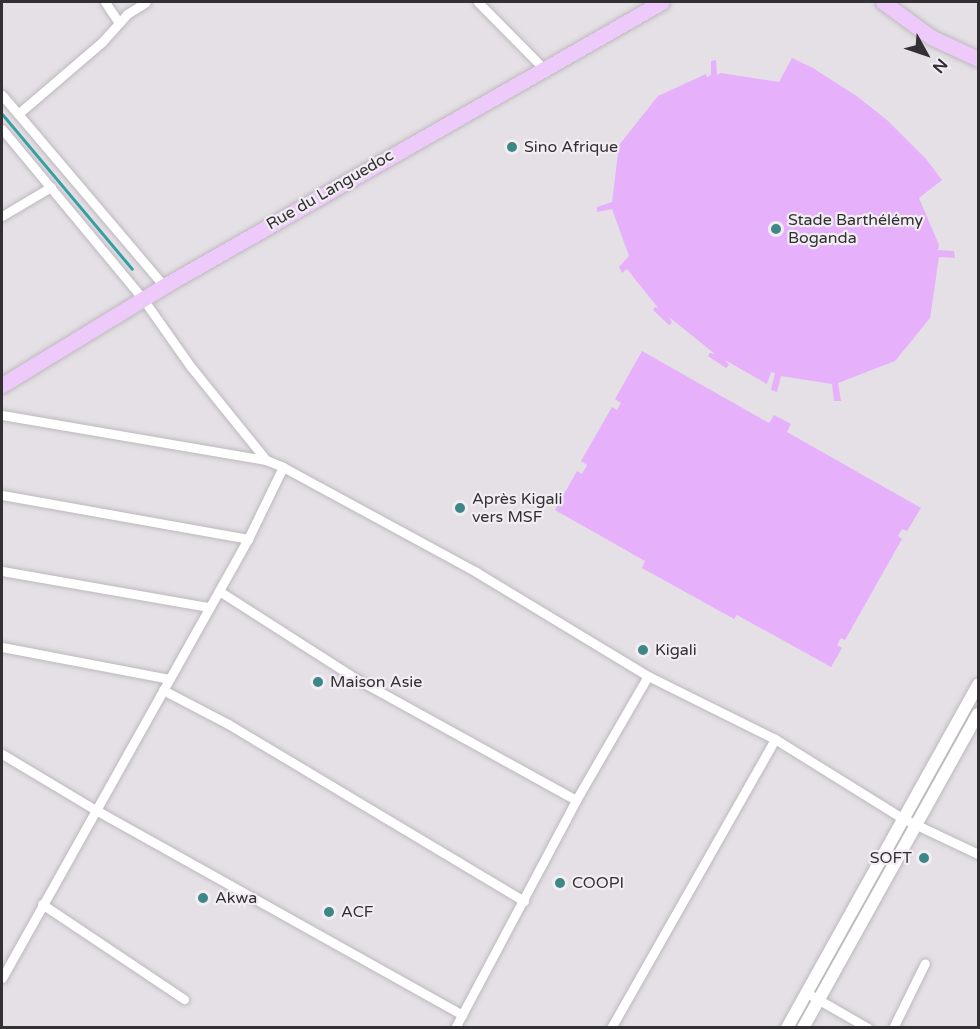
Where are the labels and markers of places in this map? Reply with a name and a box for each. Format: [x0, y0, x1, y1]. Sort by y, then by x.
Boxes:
place label: Sino Afrique [524, 137, 618, 157]
marker: Sino Afrique [505, 140, 519, 154]
place label: Stade Barthélémy Boganda [788, 210, 923, 248]
marker: Stade Barthélémy Boganda [769, 222, 783, 236]
place label: Après Kigali vers MSF [472, 489, 562, 527]
marker: Après Kigali vers MSF [453, 501, 467, 515]
place label: Kigali [655, 640, 697, 660]
marker: Kigali [636, 643, 650, 657]
place label: Maison Asie [330, 672, 422, 692]
marker: Maison Asie [311, 675, 325, 689]
place label: SOFT [870, 848, 912, 868]
marker: SOFT [917, 851, 931, 865]
place label: COOPI [572, 873, 624, 893]
marker: COOPI [553, 876, 567, 890]
place label: Akwa [215, 888, 257, 908]
marker: Akwa [196, 891, 210, 905]
place label: ACF [341, 902, 374, 922]
marker: ACF [322, 905, 336, 919]

